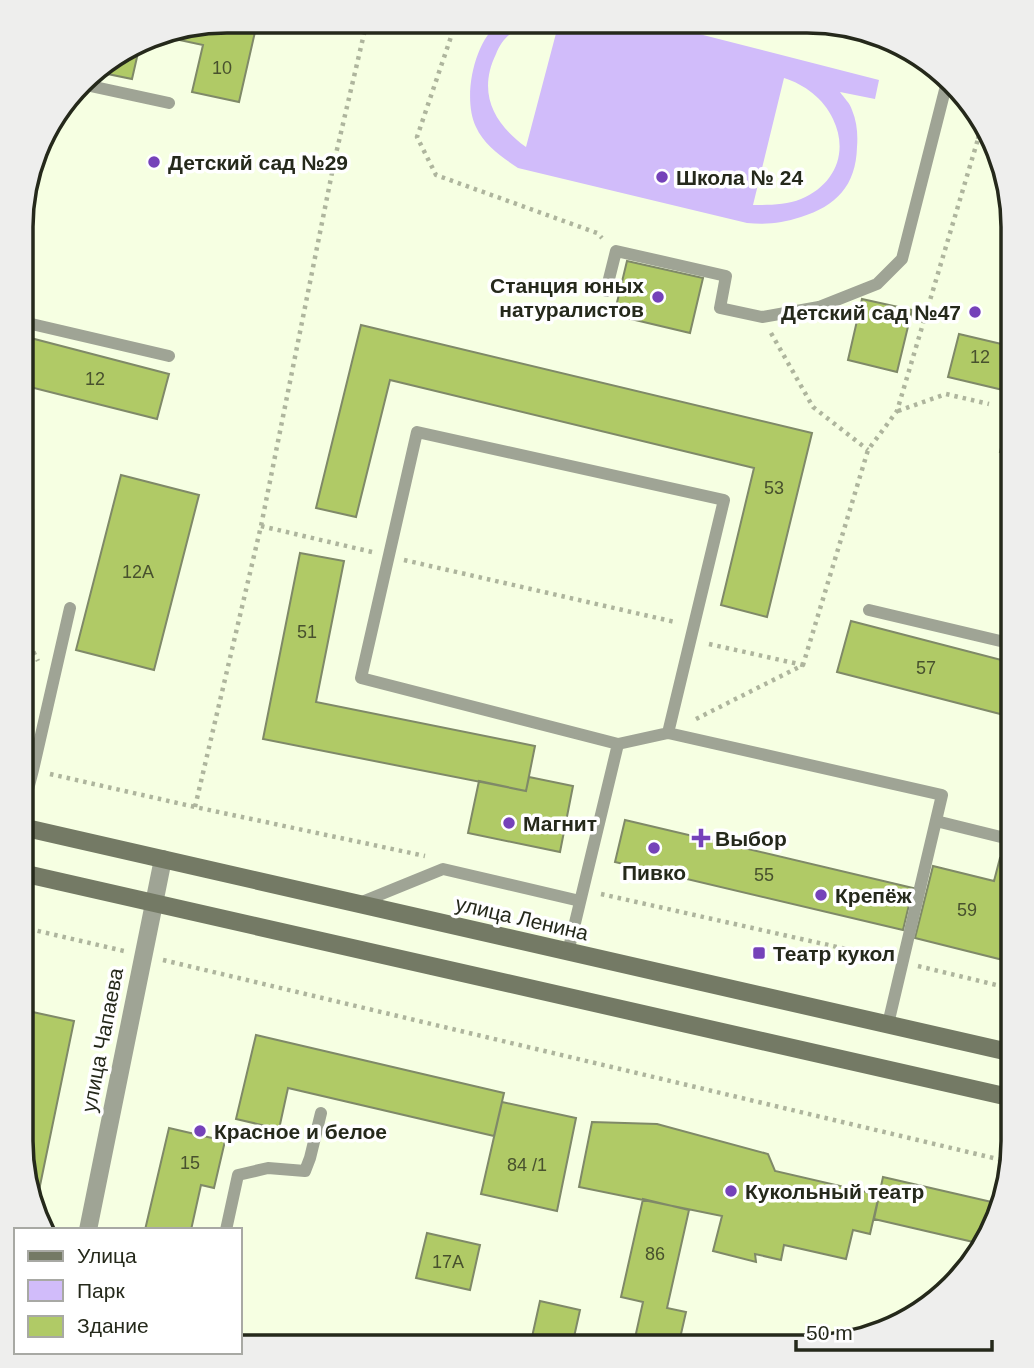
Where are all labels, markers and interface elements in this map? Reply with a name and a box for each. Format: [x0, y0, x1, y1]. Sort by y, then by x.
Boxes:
house number: 10 [212, 58, 232, 78]
place label: Детский сад №29 [168, 151, 348, 174]
marker: Детский сад №29 [146, 154, 162, 170]
place label: Школа № 24 [676, 166, 803, 189]
marker: Школа № 24 [654, 169, 670, 185]
place label: Станция юных натуралистов [490, 274, 644, 321]
marker: Станция юных натуралистов [650, 289, 666, 305]
place label: Детский сад №47 [781, 301, 961, 324]
marker: Детский сад №47 [967, 304, 983, 320]
house number: 12 [970, 347, 990, 367]
house number: 12 [85, 369, 105, 389]
house number: 53 [764, 478, 784, 498]
house number: 12А [122, 562, 154, 582]
house number: 51 [297, 622, 317, 642]
house number: 57 [916, 658, 936, 678]
place label: Магнит [523, 812, 597, 835]
marker: Магнит [501, 815, 517, 831]
place label: Выбор [715, 827, 787, 850]
marker: Выбор [693, 830, 709, 846]
marker: Пивко [646, 840, 662, 856]
place label: Пивко [622, 861, 686, 884]
house number: 55 [754, 865, 774, 885]
place label: Крепёж [835, 884, 913, 907]
marker: Крепёж [813, 887, 829, 903]
street label: улица Ленина [453, 892, 591, 945]
house number: 59 [957, 900, 977, 920]
place label: Театр кукол [773, 942, 895, 965]
marker: Театр кукол [751, 945, 767, 961]
street label: улица Чапаева [77, 966, 127, 1114]
place label: Красное и белое [214, 1120, 387, 1143]
marker: Красное и белое [192, 1123, 208, 1139]
house number: 15 [180, 1153, 200, 1173]
house number: 84 /1 [507, 1155, 547, 1175]
place label: Кукольный театр [745, 1180, 924, 1203]
marker: Кукольный театр [723, 1183, 739, 1199]
legend [14, 1228, 242, 1354]
text: Улица [77, 1244, 137, 1267]
house number: 86 [645, 1244, 665, 1264]
house number: 17А [432, 1252, 464, 1272]
text: Парк [77, 1279, 125, 1302]
scale bar [796, 1308, 992, 1352]
text: Здание [77, 1314, 149, 1337]
text: 50 m [806, 1321, 853, 1344]

